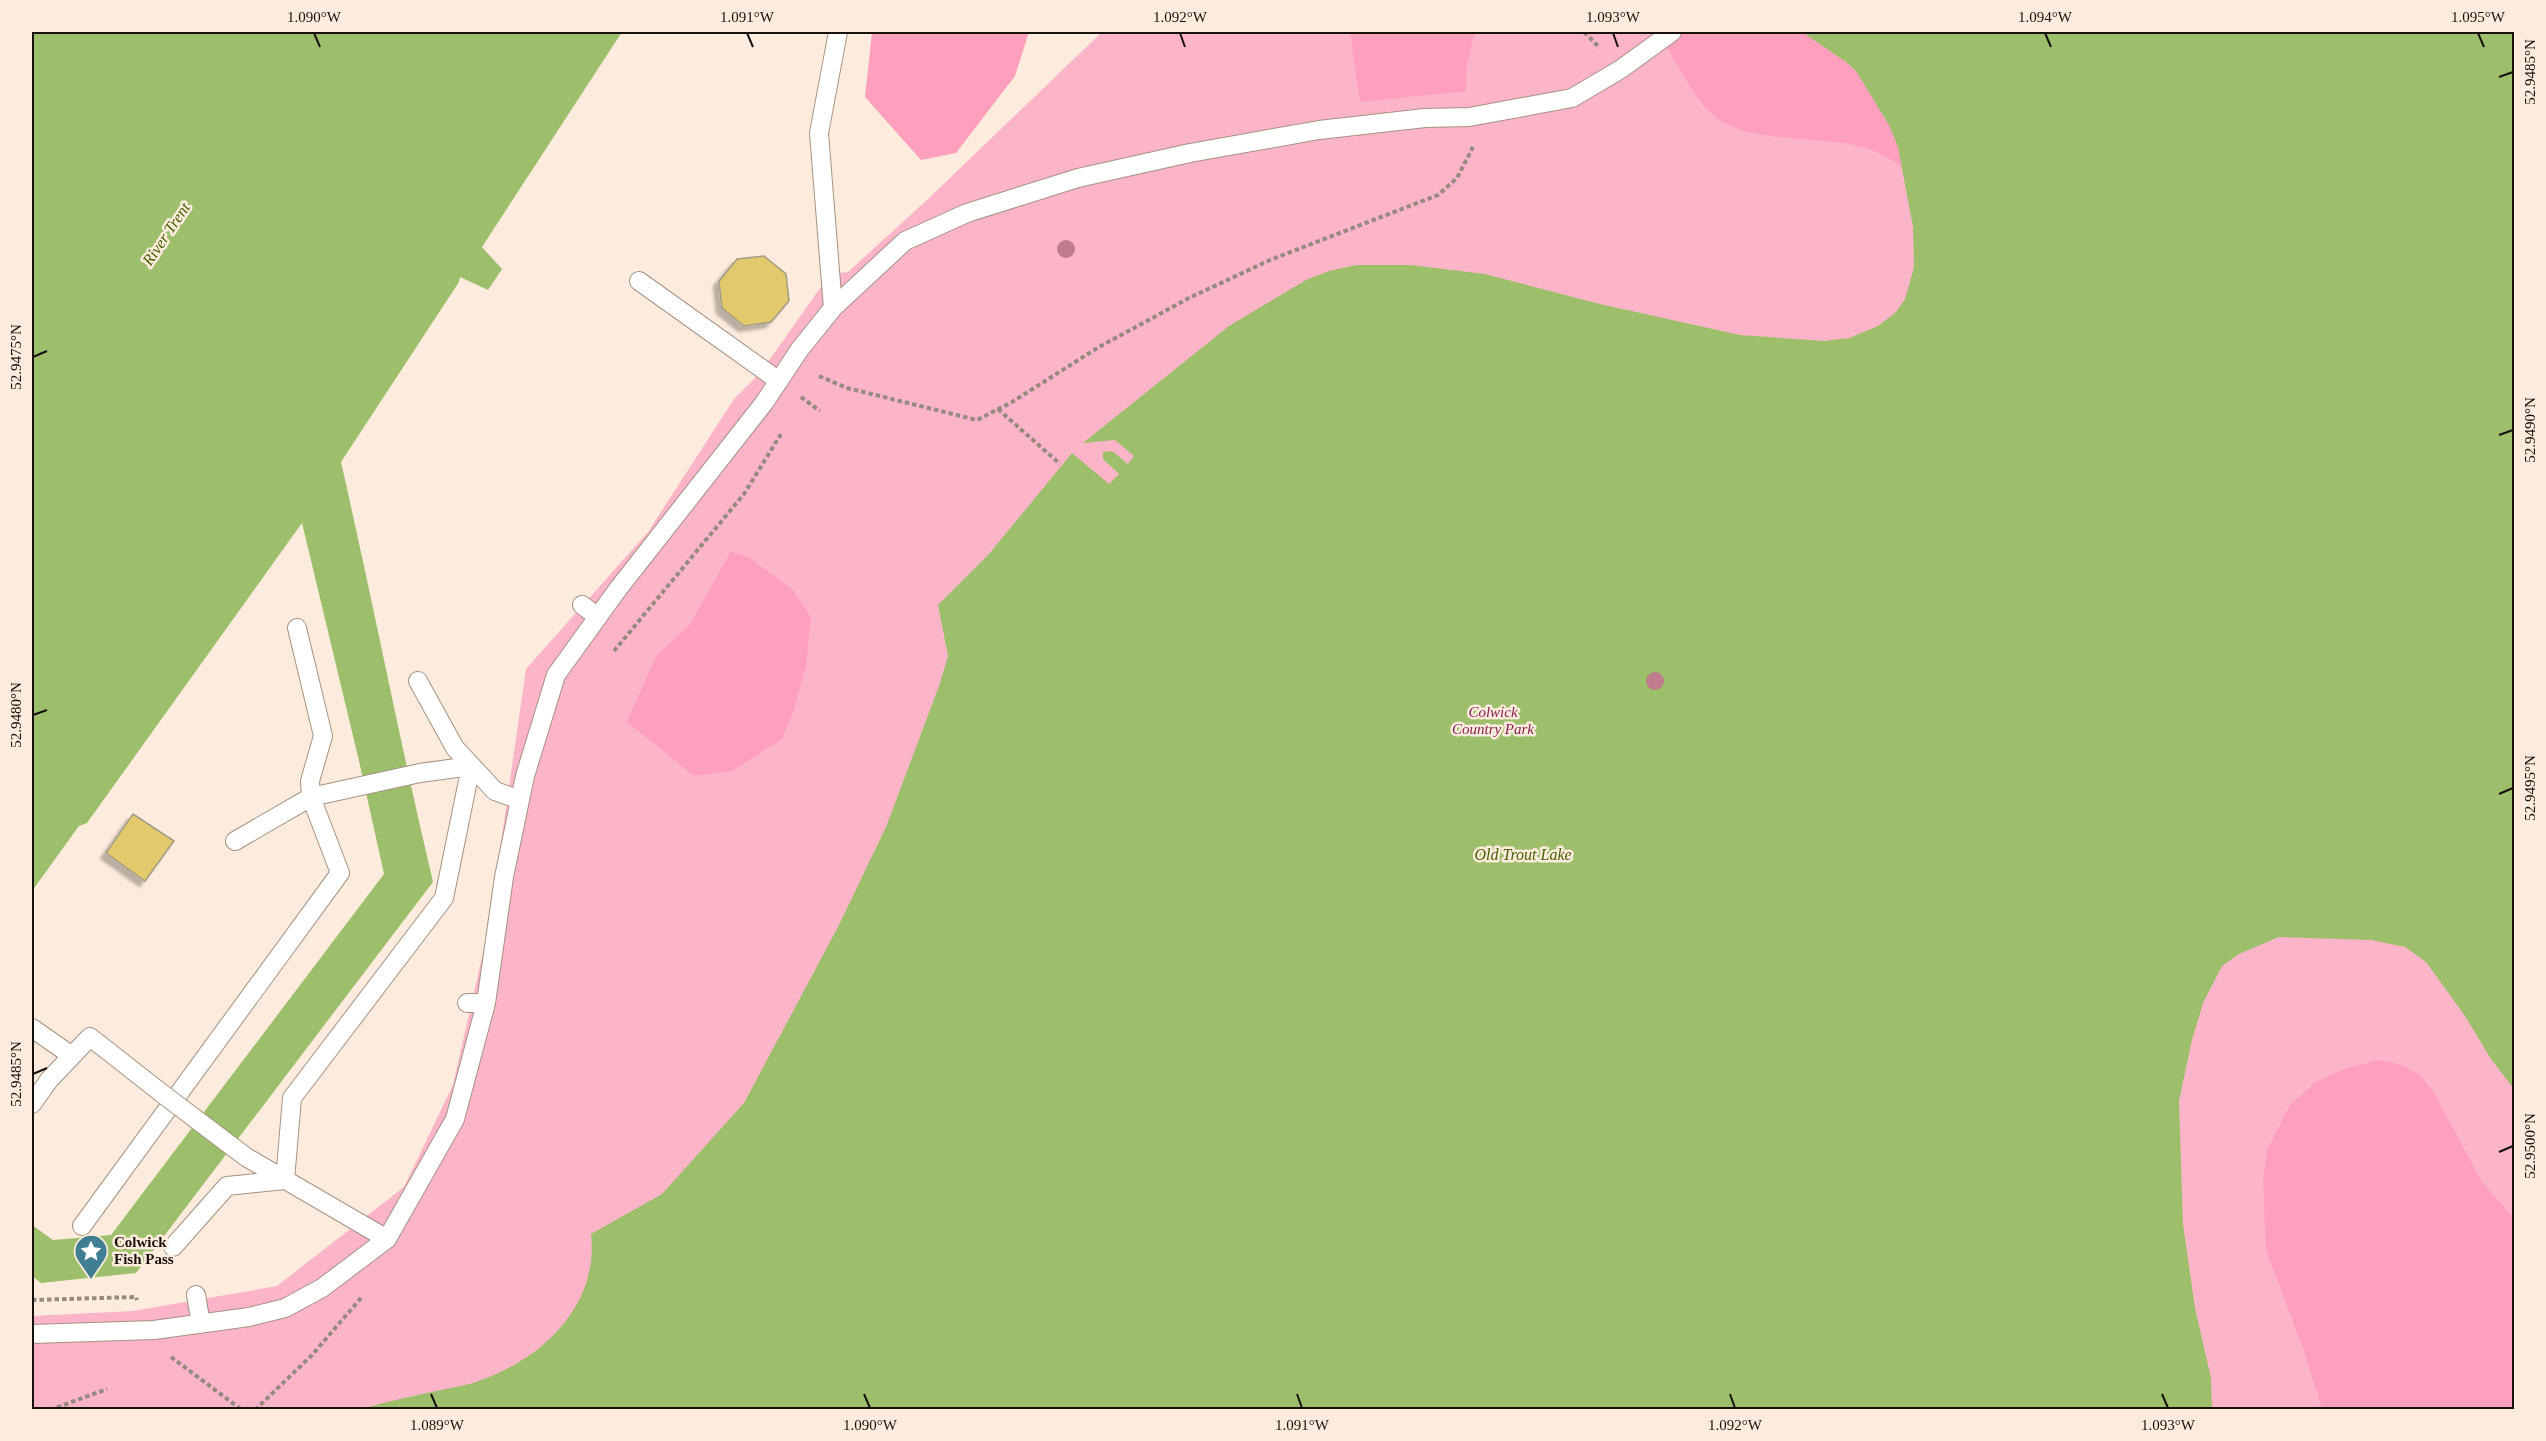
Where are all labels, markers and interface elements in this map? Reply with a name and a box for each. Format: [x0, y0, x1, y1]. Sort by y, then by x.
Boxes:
text: 1.090°W [287, 9, 342, 25]
text: 1.091°W [720, 9, 775, 25]
text: 1.092°W [1153, 9, 1208, 25]
text: 1.093°W [1586, 9, 1641, 25]
text: 1.094°W [2018, 9, 2073, 25]
text: 1.095°W [2451, 9, 2506, 25]
text: 52.9485°N [2522, 39, 2538, 105]
water label: River Trent [138, 199, 193, 269]
text: 52.9475°N [8, 324, 24, 390]
text: 52.9490°N [2522, 397, 2538, 463]
text: 52.9480°N [8, 682, 24, 748]
park label: Colwick Country Park [1452, 704, 1534, 737]
text: 52.9495°N [2522, 755, 2538, 821]
water label: Old Trout Lake [1474, 846, 1572, 863]
text: 52.9485°N [8, 1041, 24, 1107]
text: 52.9500°N [2522, 1113, 2538, 1179]
place icon: Colwick Fish Pass [73, 1233, 109, 1280]
place label: Colwick Fish Pass [114, 1234, 174, 1267]
text: 1.089°W [410, 1417, 465, 1433]
text: 1.090°W [843, 1417, 898, 1433]
text: 1.091°W [1275, 1417, 1330, 1433]
text: 1.092°W [1708, 1417, 1763, 1433]
text: 1.093°W [2141, 1417, 2196, 1433]

